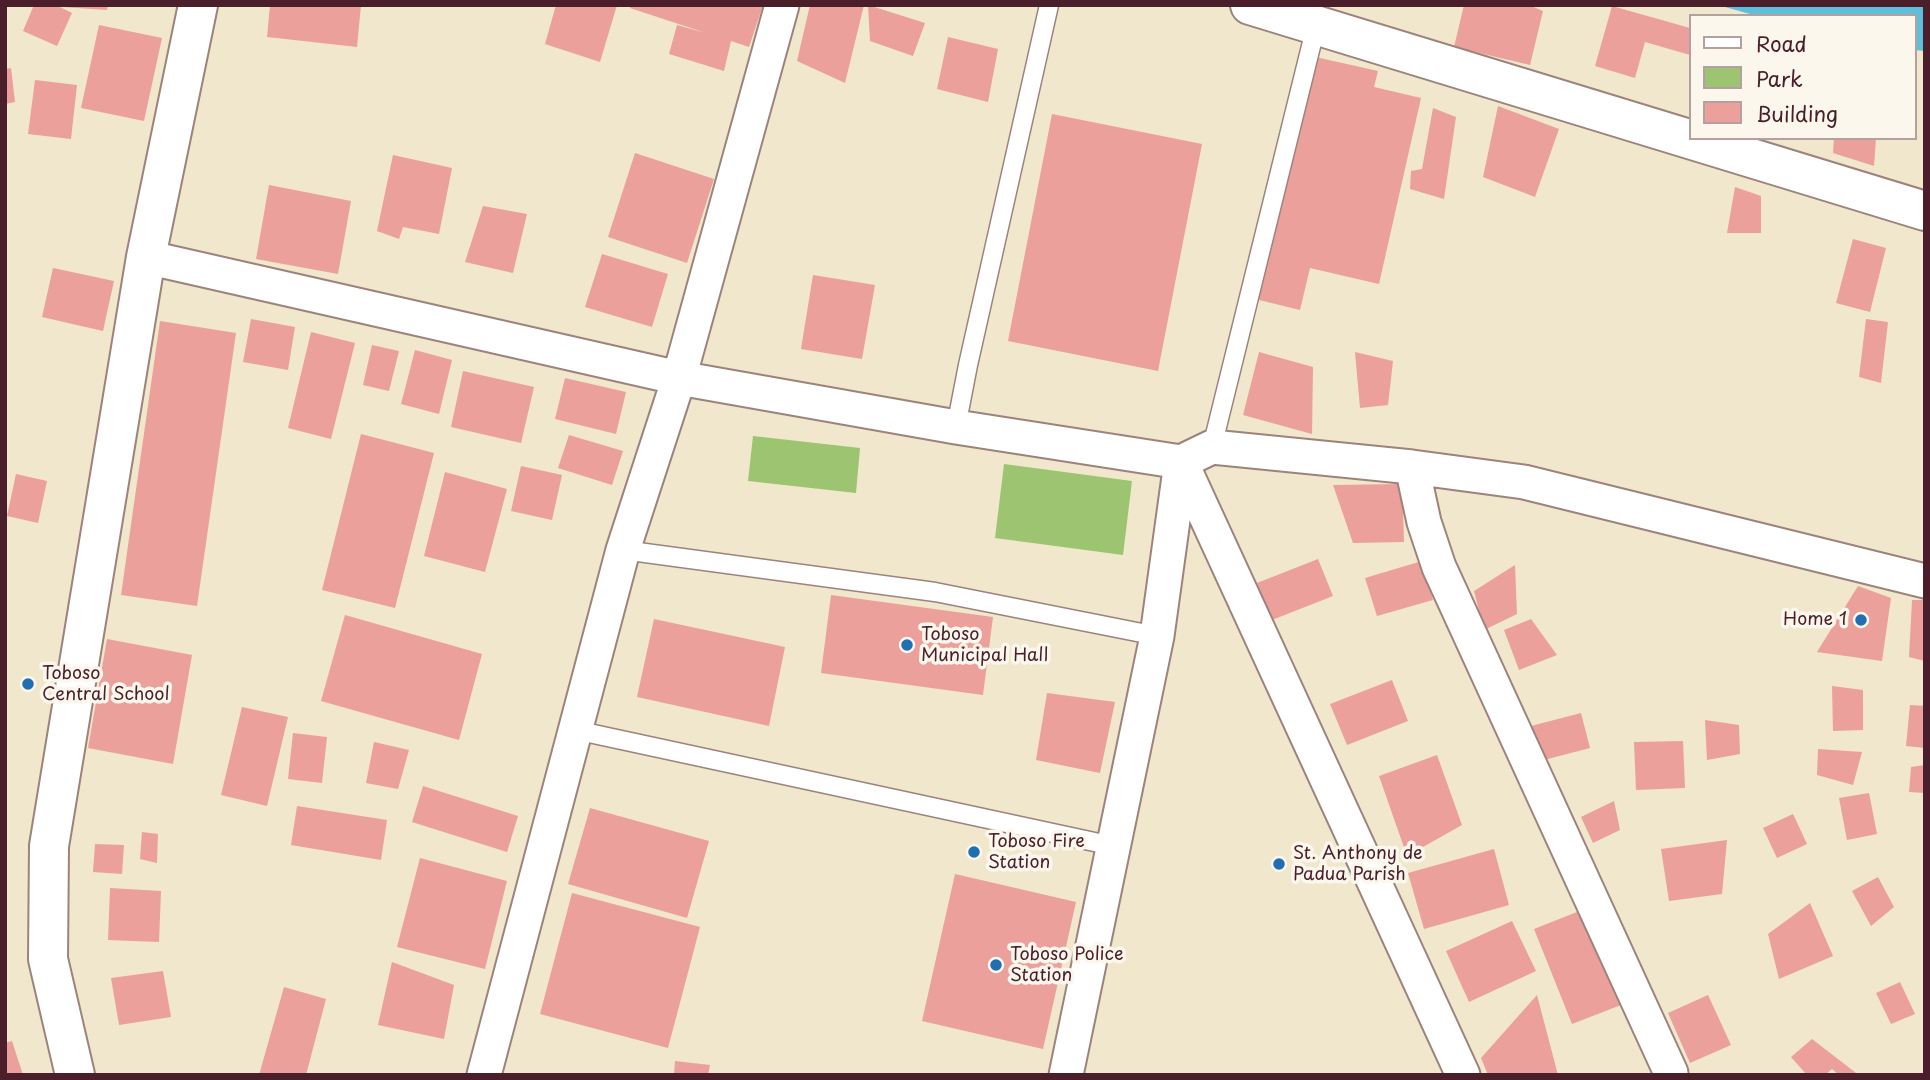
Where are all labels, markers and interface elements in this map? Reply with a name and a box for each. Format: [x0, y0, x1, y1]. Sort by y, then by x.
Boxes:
legend [1688, 14, 1916, 140]
text: Road [1756, 27, 1807, 59]
text: Park [1756, 62, 1803, 94]
text: Building [1756, 97, 1838, 129]
place label: Home 1 [1783, 609, 1847, 631]
marker: Home 1 [1853, 612, 1869, 628]
place label: Toboso Municipal Hall [921, 624, 1048, 666]
marker: Toboso Municipal Hall [899, 637, 915, 653]
place label: Toboso Central School [42, 663, 170, 706]
marker: Toboso Central School [20, 676, 36, 692]
place label: Toboso Fire Station [988, 831, 1085, 874]
place label: St. Anthony de Padua Parish [1293, 843, 1423, 886]
marker: Toboso Fire Station [966, 844, 982, 860]
marker: St. Anthony de Padua Parish [1271, 856, 1287, 872]
place label: Toboso Police Station [1010, 944, 1123, 986]
marker: Toboso Police Station [988, 957, 1004, 973]

